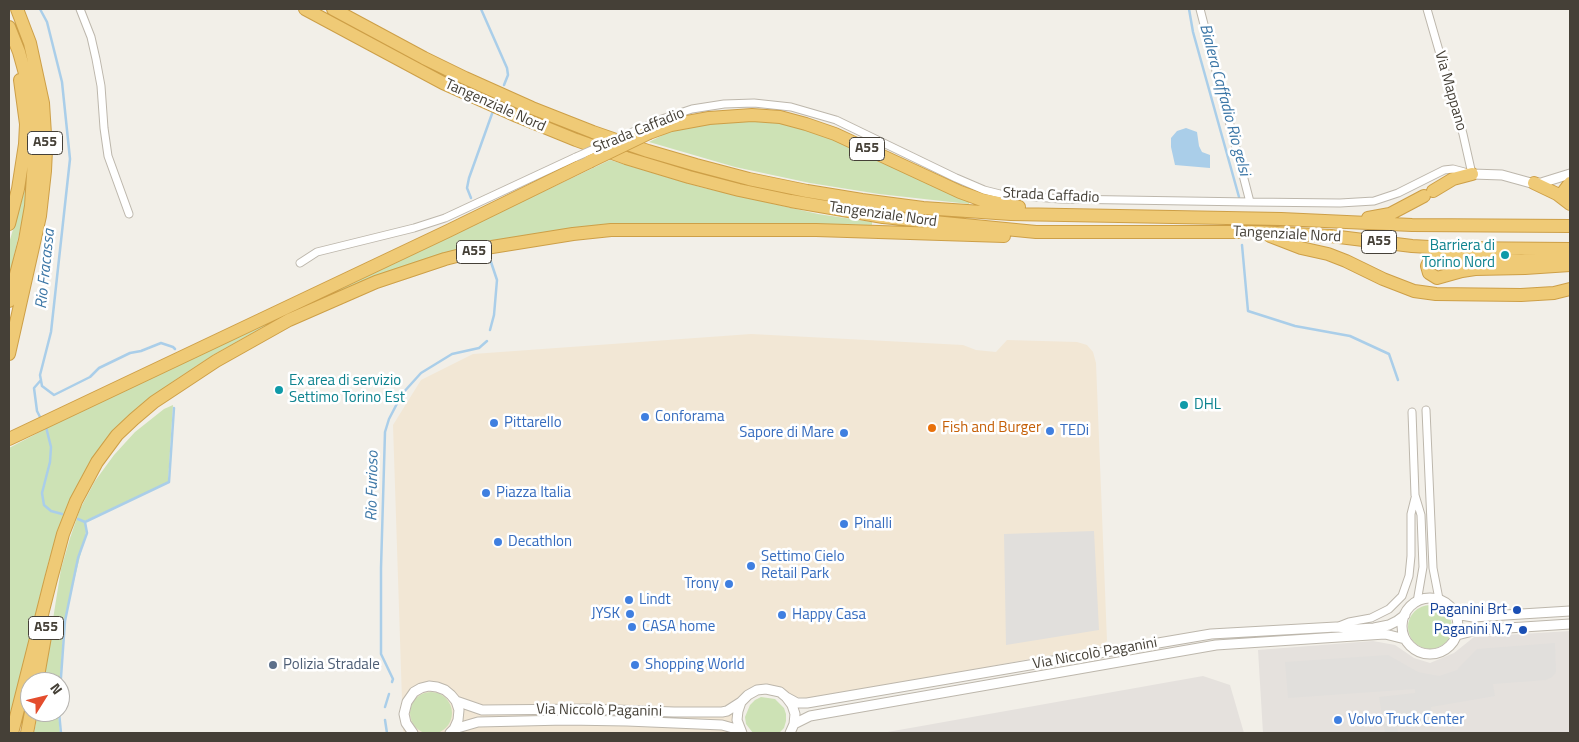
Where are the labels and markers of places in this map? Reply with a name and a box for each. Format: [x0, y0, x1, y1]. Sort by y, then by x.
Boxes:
place label: Barriera di Torino Nord [1422, 237, 1495, 272]
marker: Barriera di Torino Nord [1499, 249, 1511, 261]
place label: Ex area di servizio Settimo Torino Est [289, 372, 405, 407]
marker: Ex area di servizio Settimo Torino Est [273, 384, 285, 396]
place label: DHL [1194, 396, 1221, 414]
marker: DHL [1178, 399, 1190, 411]
place label: Conforama [655, 408, 724, 426]
marker: Conforama [639, 411, 651, 423]
place label: Pittarello [504, 414, 562, 432]
marker: Pittarello [488, 417, 500, 429]
place label: Fish and Burger [942, 419, 1041, 437]
marker: Fish and Burger [926, 422, 938, 434]
place label: TEDi [1060, 422, 1089, 440]
place label: Sapore di Mare [739, 424, 834, 442]
marker: TEDi [1044, 425, 1056, 437]
marker: Sapore di Mare [838, 427, 850, 439]
place label: Piazza Italia [496, 484, 571, 502]
marker: Piazza Italia [480, 487, 492, 499]
place label: Pinalli [854, 515, 892, 533]
marker: Pinalli [838, 518, 850, 530]
place label: Decathlon [508, 533, 572, 551]
marker: Decathlon [492, 536, 504, 548]
place label: Settimo Cielo Retail Park [761, 548, 845, 583]
marker: Settimo Cielo Retail Park [745, 560, 757, 572]
place label: Trony [684, 575, 719, 593]
marker: Trony [723, 578, 735, 590]
place label: Lindt [639, 591, 671, 609]
marker: Lindt [623, 594, 635, 606]
place label: Paganini Brt [1430, 601, 1507, 619]
marker: Paganini Brt [1511, 604, 1523, 616]
place label: JYSK [591, 605, 620, 623]
place label: Happy Casa [792, 606, 866, 624]
marker: JYSK [624, 608, 636, 620]
marker: Happy Casa [776, 609, 788, 621]
place label: CASA home [642, 618, 715, 636]
marker: CASA home [626, 621, 638, 633]
place label: Paganini N.7 [1434, 621, 1513, 639]
marker: Paganini N.7 [1517, 624, 1529, 636]
place label: Polizia Stradale [283, 656, 380, 674]
place label: Shopping World [645, 656, 745, 674]
marker: Polizia Stradale [267, 659, 279, 671]
marker: Shopping World [629, 659, 641, 671]
place label: Volvo Truck Center [1348, 711, 1464, 729]
marker: Volvo Truck Center [1332, 714, 1344, 726]

